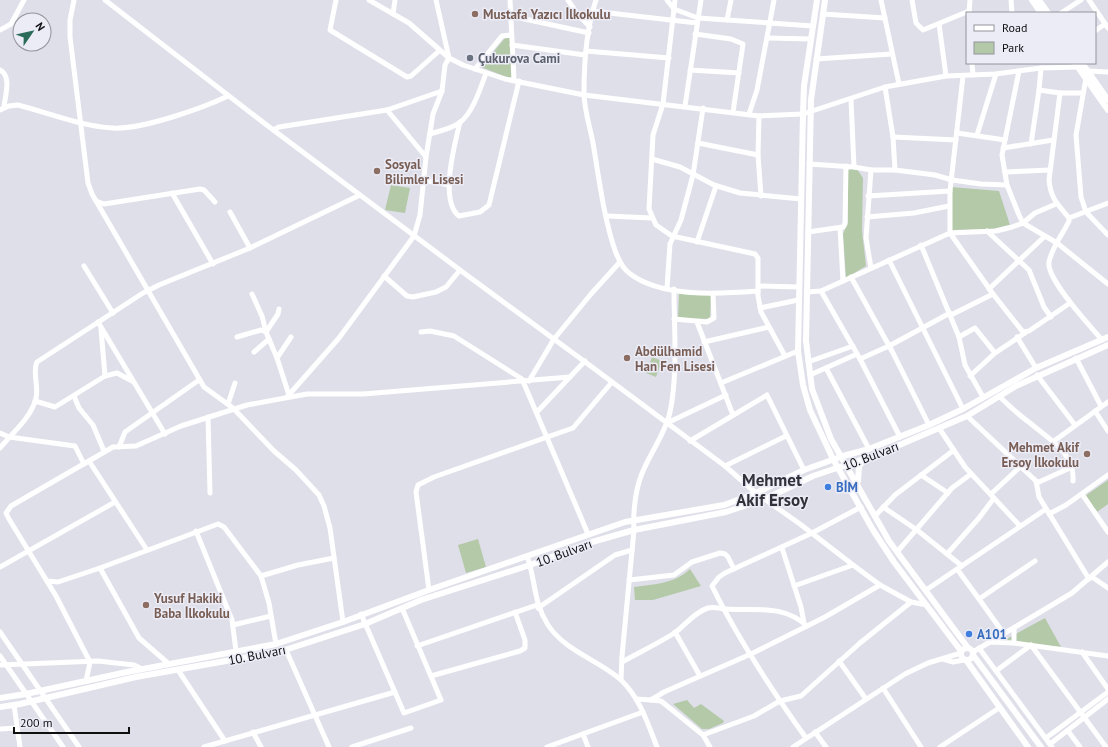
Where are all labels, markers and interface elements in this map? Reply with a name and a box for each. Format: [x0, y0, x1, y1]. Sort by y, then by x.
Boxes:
place label: Mustafa Yazıcı İlkokulu [483, 6, 610, 23]
marker: Mustafa Yazıcı İlkokulu [470, 9, 480, 19]
north arrow [12, 12, 52, 52]
legend [966, 12, 1096, 64]
text: N [32, 19, 48, 33]
text: Road [1002, 20, 1027, 35]
text: Park [1002, 40, 1024, 55]
place label: Çukurova Cami [478, 50, 560, 67]
marker: Çukurova Cami [465, 53, 475, 63]
place label: Sosyal Bilimler Lisesi [385, 156, 464, 188]
marker: Sosyal Bilimler Lisesi [372, 166, 382, 176]
place label: Abdülhamid Han Fen Lisesi [635, 343, 715, 375]
marker: Abdülhamid Han Fen Lisesi [622, 353, 632, 363]
street label: 10. Bulvarı [841, 438, 901, 474]
place label: Mehmet Akif Ersoy İlkokulu [1001, 439, 1080, 471]
marker: Mehmet Akif Ersoy İlkokulu [1082, 449, 1092, 459]
district label: Mehmet Akif Ersoy [736, 469, 809, 511]
place label: BİM [836, 479, 858, 496]
marker: BİM [823, 482, 833, 492]
street label: 10. Bulvarı [534, 535, 594, 571]
place label: Yusuf Hakiki Baba İlkokulu [153, 590, 230, 622]
marker: Yusuf Hakiki Baba İlkokulu [141, 600, 151, 610]
place label: A101 [977, 626, 1007, 643]
marker: A101 [964, 629, 974, 639]
street label: 10. Bulvarı [227, 641, 287, 669]
scale bar [14, 709, 129, 735]
text: 200 m [20, 715, 53, 730]

